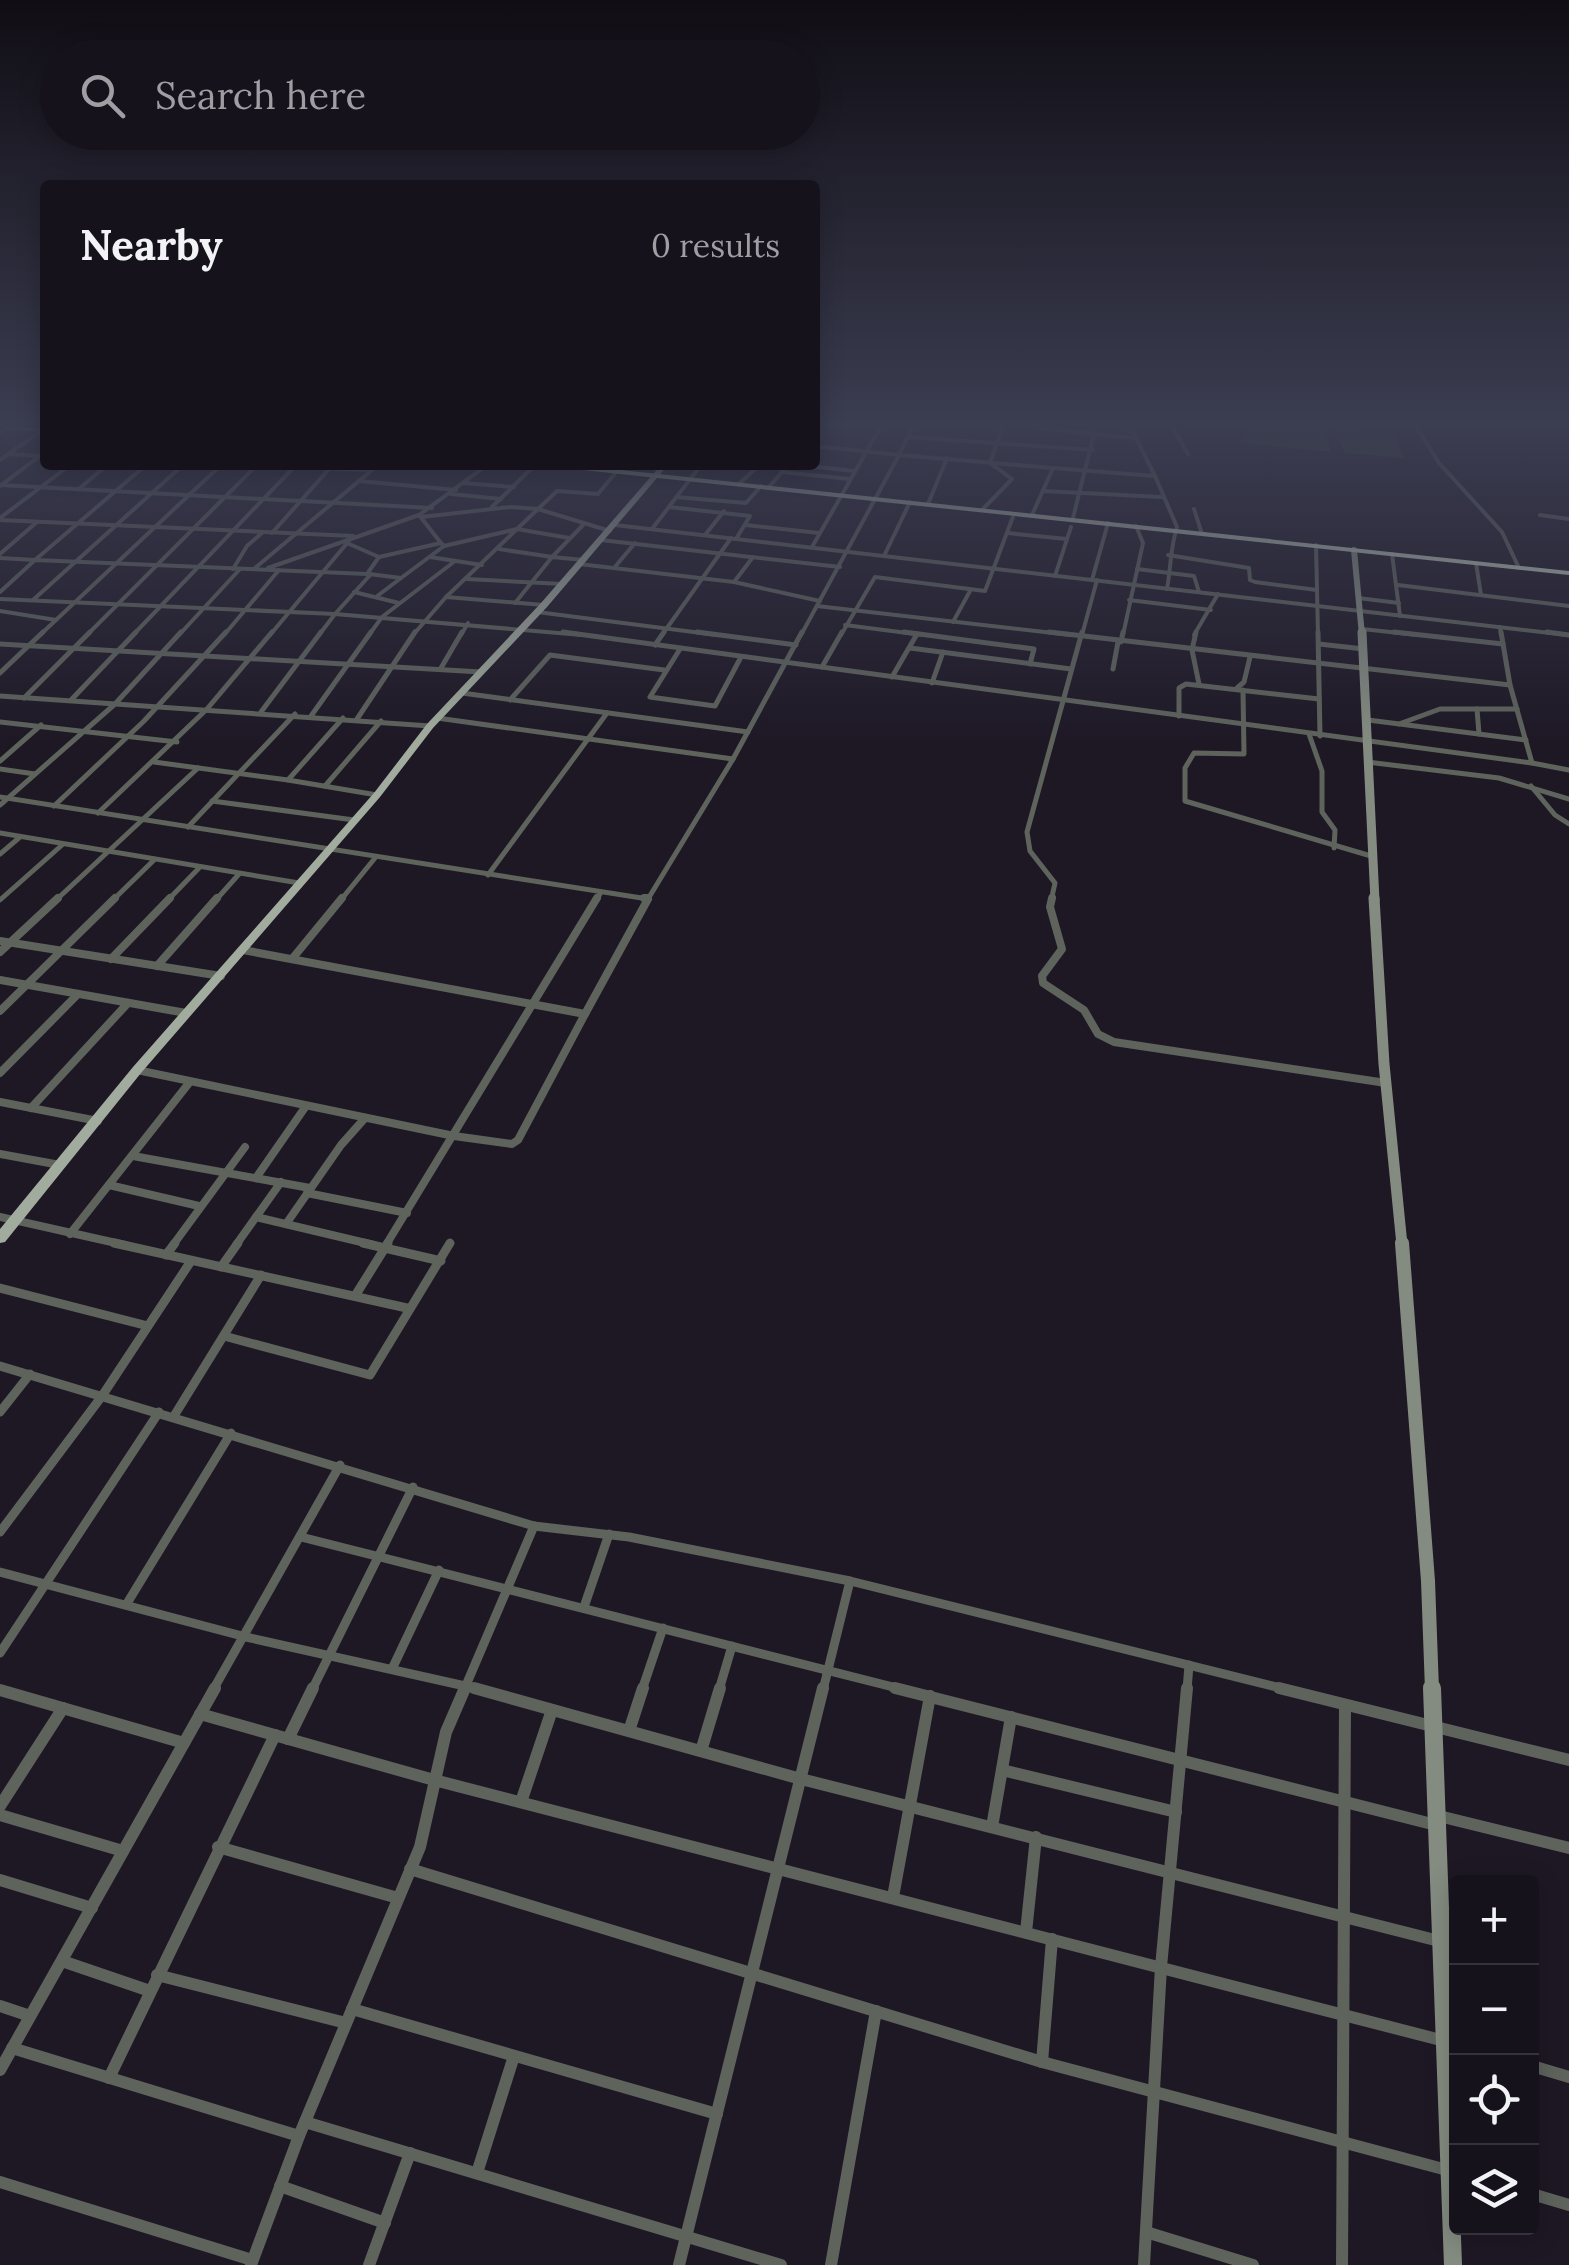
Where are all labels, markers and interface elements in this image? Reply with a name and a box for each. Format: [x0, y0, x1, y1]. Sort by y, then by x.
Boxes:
search box [40, 40, 820, 150]
icon: search [75, 68, 130, 123]
text: Search here [155, 71, 366, 119]
text: Nearby [80, 218, 223, 272]
text: 0 results [651, 225, 780, 266]
map controls [1449, 1875, 1539, 2235]
button: + [1449, 1875, 1539, 1965]
button: − [1449, 1965, 1539, 2055]
button: locate [1449, 2055, 1539, 2145]
button: layers [1449, 2145, 1539, 2235]

